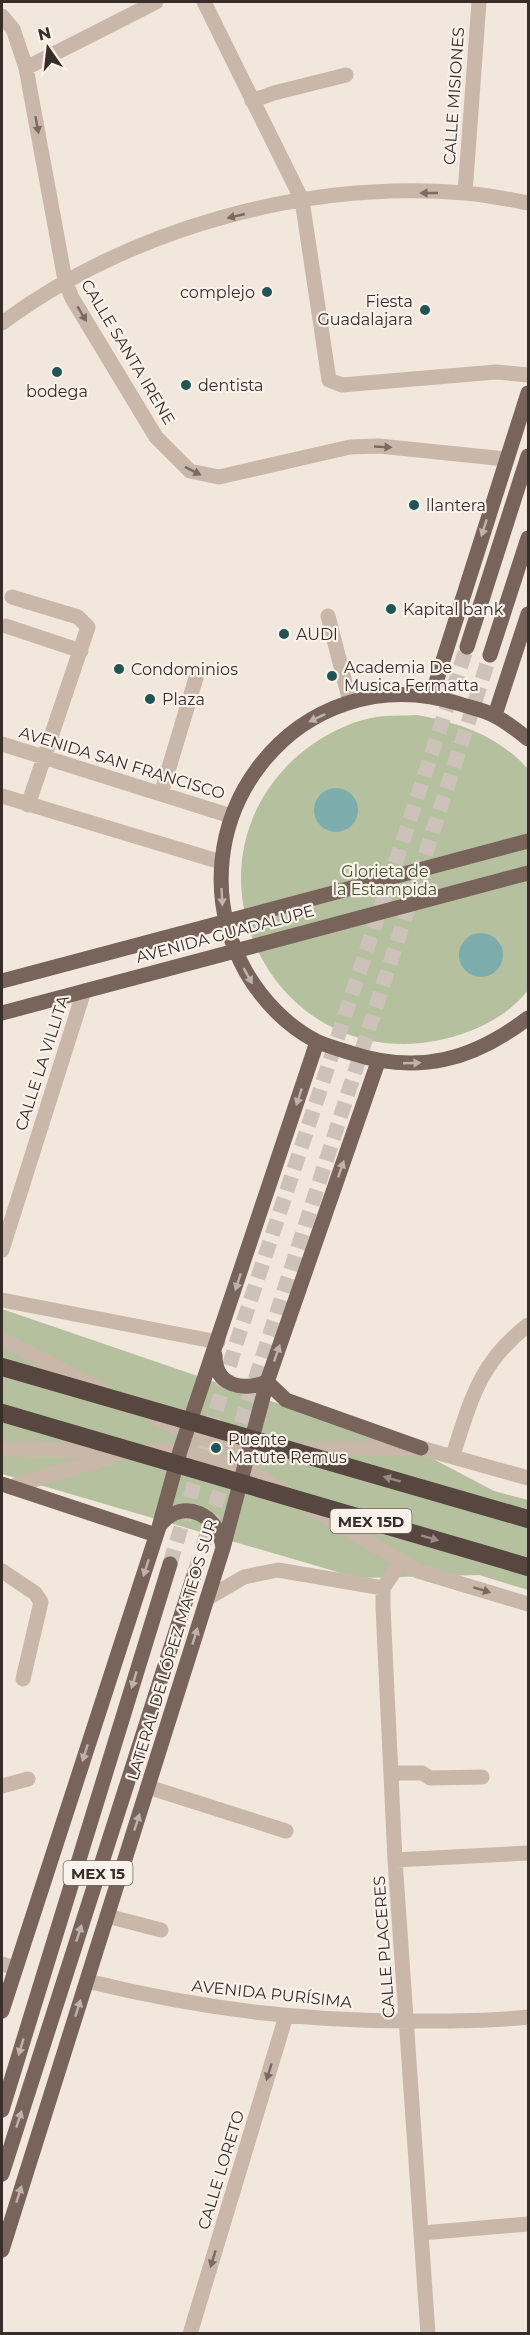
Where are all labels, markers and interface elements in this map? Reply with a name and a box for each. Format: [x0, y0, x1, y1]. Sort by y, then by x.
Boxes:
north arrow [18, 18, 78, 78]
text: N [36, 23, 53, 45]
street label: CALLE MISIONES [440, 26, 468, 166]
one-way arrow [33, 116, 42, 135]
one-way arrow [419, 188, 438, 198]
one-way arrow [227, 211, 245, 221]
street label: CALLE SANTA IRENE [77, 276, 179, 428]
place label: complejo [180, 283, 255, 302]
marker: complejo [260, 285, 274, 299]
place label: Fiesta Guadalajara [317, 292, 413, 329]
marker: Fiesta Guadalajara [418, 303, 432, 317]
one-way arrow [76, 306, 87, 322]
marker: bodega [50, 365, 64, 379]
place label: dentista [198, 376, 264, 395]
marker: dentista [179, 378, 193, 392]
place label: bodega [26, 382, 88, 401]
one-way arrow [374, 443, 393, 452]
one-way arrow [185, 466, 202, 476]
place label: llantera [426, 496, 486, 515]
marker: llantera [407, 498, 421, 512]
one-way arrow [479, 519, 489, 537]
place label: Kapital bank [403, 600, 504, 619]
marker: Kapital bank [384, 602, 398, 616]
place label: AUDI [296, 625, 338, 644]
marker: AUDI [277, 627, 291, 641]
place label: Academia De Musica Fermatta [344, 658, 479, 695]
place label: Condominios [131, 660, 238, 679]
marker: Condominios [112, 662, 126, 676]
marker: Academia De Musica Fermatta [325, 669, 339, 683]
place label: Plaza [162, 690, 205, 709]
marker: Plaza [143, 692, 157, 706]
one-way arrow [308, 712, 326, 722]
street label: AVENIDA SAN FRANCISCO [17, 723, 227, 803]
park label: Glorieta de la Estampida [333, 862, 437, 899]
one-way arrow [218, 888, 227, 907]
street label: AVENIDA GUADALUPE [134, 901, 316, 967]
one-way arrow [243, 968, 254, 984]
street label: CALLE LA VILLITA [11, 993, 73, 1133]
one-way arrow [403, 1059, 422, 1068]
one-way arrow [293, 1088, 303, 1106]
one-way arrow [337, 1160, 347, 1178]
one-way arrow [232, 1273, 242, 1291]
one-way arrow [273, 1344, 283, 1362]
place label: Puente Matute Remus [228, 1430, 347, 1467]
marker: Puente Matute Remus [209, 1441, 223, 1455]
one-way arrow [383, 1474, 401, 1483]
road number: MEX 15D [330, 1509, 412, 1533]
street label: LATERAL DE LÓPEZ MATEOS SUR [123, 1517, 221, 1783]
one-way arrow [421, 1534, 439, 1543]
one-way arrow [140, 1559, 150, 1577]
one-way arrow [473, 1586, 491, 1595]
one-way arrow [191, 1627, 201, 1645]
one-way arrow [129, 1671, 139, 1689]
one-way arrow [80, 1744, 89, 1762]
one-way arrow [133, 1813, 142, 1831]
road number: MEX 15 [63, 1861, 132, 1885]
street label: CALLE PLACERES [370, 1875, 398, 2019]
one-way arrow [75, 1924, 84, 1942]
street label: AVENIDA PURÍSIMA [191, 1976, 354, 2012]
one-way arrow [74, 1999, 84, 2017]
one-way arrow [16, 2038, 25, 2056]
one-way arrow [264, 2063, 273, 2081]
street label: CALLE LORETO [194, 2108, 248, 2232]
one-way arrow [15, 2110, 25, 2128]
one-way arrow [15, 2185, 24, 2203]
one-way arrow [208, 2250, 217, 2268]

